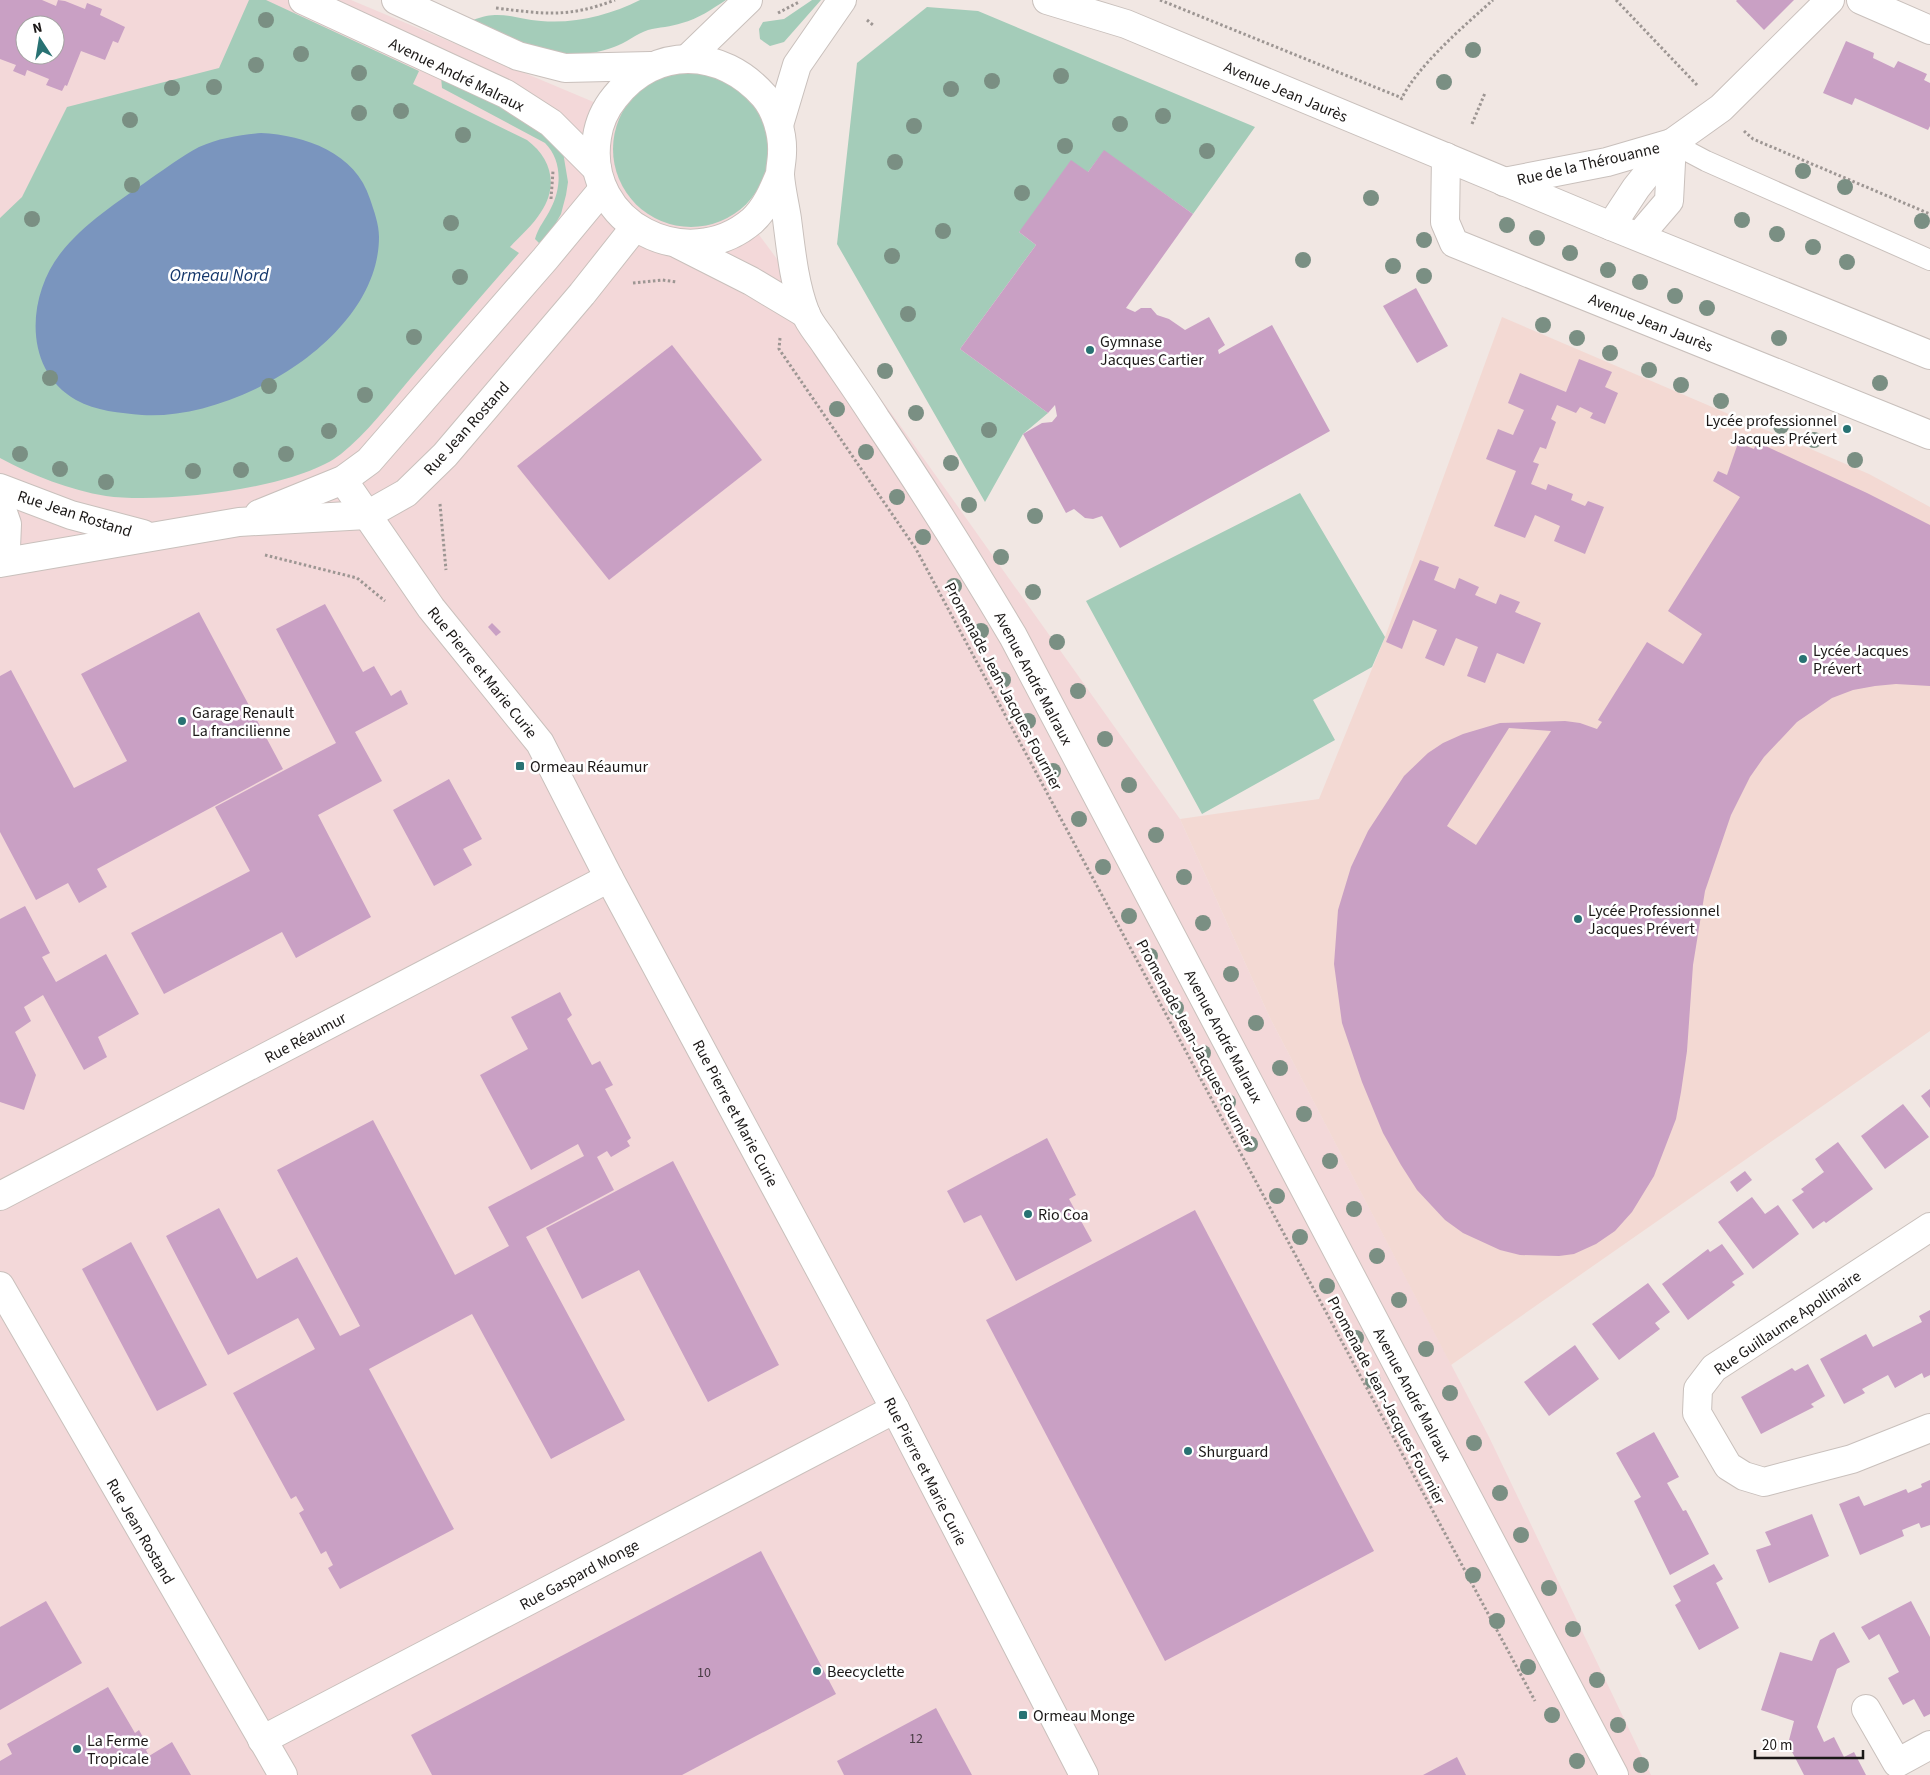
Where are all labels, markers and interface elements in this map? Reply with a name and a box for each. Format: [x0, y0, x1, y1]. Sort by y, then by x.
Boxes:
north arrow [15, 15, 65, 65]
text: N [31, 18, 44, 39]
street label: Avenue André Malraux [385, 33, 528, 117]
street label: Avenue Jean Jaurès [1220, 56, 1351, 128]
street label: Rue de la Thérouanne [1515, 137, 1662, 191]
water label: Ormeau Nord [169, 263, 269, 288]
street label: Avenue Jean Jaurès [1585, 288, 1716, 358]
place label: Gymnase Jacques Cartier [1100, 331, 1204, 371]
marker: Gymnase Jacques Cartier [1084, 344, 1096, 356]
street label: Rue Jean Rostand [419, 377, 515, 480]
place label: Lycée professionnel Jacques Prévert [1705, 410, 1838, 450]
marker: Lycée professionnel Jacques Prévert [1841, 423, 1853, 435]
street label: Rue Jean Rostand [15, 485, 135, 543]
street label: Promenade Jean-Jacques Fournier [939, 578, 1068, 795]
street label: Rue Pierre et Marie Curie [422, 602, 542, 743]
street label: Avenue André Malraux [989, 608, 1078, 749]
place label: Lycée Jacques Prévert [1813, 640, 1909, 680]
marker: Lycée Jacques Prévert [1797, 653, 1809, 665]
place label: Garage Renault La francilienne [192, 702, 295, 742]
marker: Garage Renault La francilienne [176, 715, 188, 727]
place label: Ormeau Réaumur [530, 756, 649, 778]
marker: Ormeau Réaumur [514, 760, 526, 772]
place label: Lycée Professionnel Jacques Prévert [1588, 900, 1720, 940]
marker: Lycée Professionnel Jacques Prévert [1572, 913, 1584, 925]
street label: Promenade Jean-Jacques Fournier [1131, 935, 1260, 1152]
street label: Avenue André Malraux [1179, 966, 1268, 1107]
street label: Rue Réaumur [261, 1007, 351, 1069]
street label: Rue Pierre et Marie Curie [687, 1036, 783, 1191]
place label: Rio Coa [1038, 1204, 1089, 1226]
marker: Rio Coa [1022, 1208, 1034, 1220]
street label: Rue Guillaume Apollinaire [1710, 1265, 1866, 1380]
street label: Promenade Jean-Jacques Fournier [1322, 1292, 1451, 1509]
street label: Avenue André Malraux [1368, 1324, 1457, 1465]
street label: Rue Pierre et Marie Curie [878, 1394, 972, 1549]
place label: Shurguard [1198, 1441, 1268, 1463]
marker: Shurguard [1182, 1445, 1194, 1457]
street label: Rue Jean Rostand [101, 1474, 179, 1589]
street label: Rue Gaspard Monge [516, 1534, 643, 1616]
place label: Beecyclette [827, 1661, 905, 1683]
house number: 10 [697, 1663, 711, 1683]
marker: Beecyclette [811, 1665, 823, 1677]
place label: Ormeau Monge [1033, 1705, 1135, 1727]
marker: Ormeau Monge [1017, 1709, 1029, 1721]
scale bar [1755, 1728, 1862, 1760]
house number: 12 [909, 1729, 923, 1749]
place label: La Ferme Tropicale [87, 1730, 149, 1770]
text: 20 m [1762, 1735, 1792, 1756]
marker: La Ferme Tropicale [71, 1743, 83, 1755]

